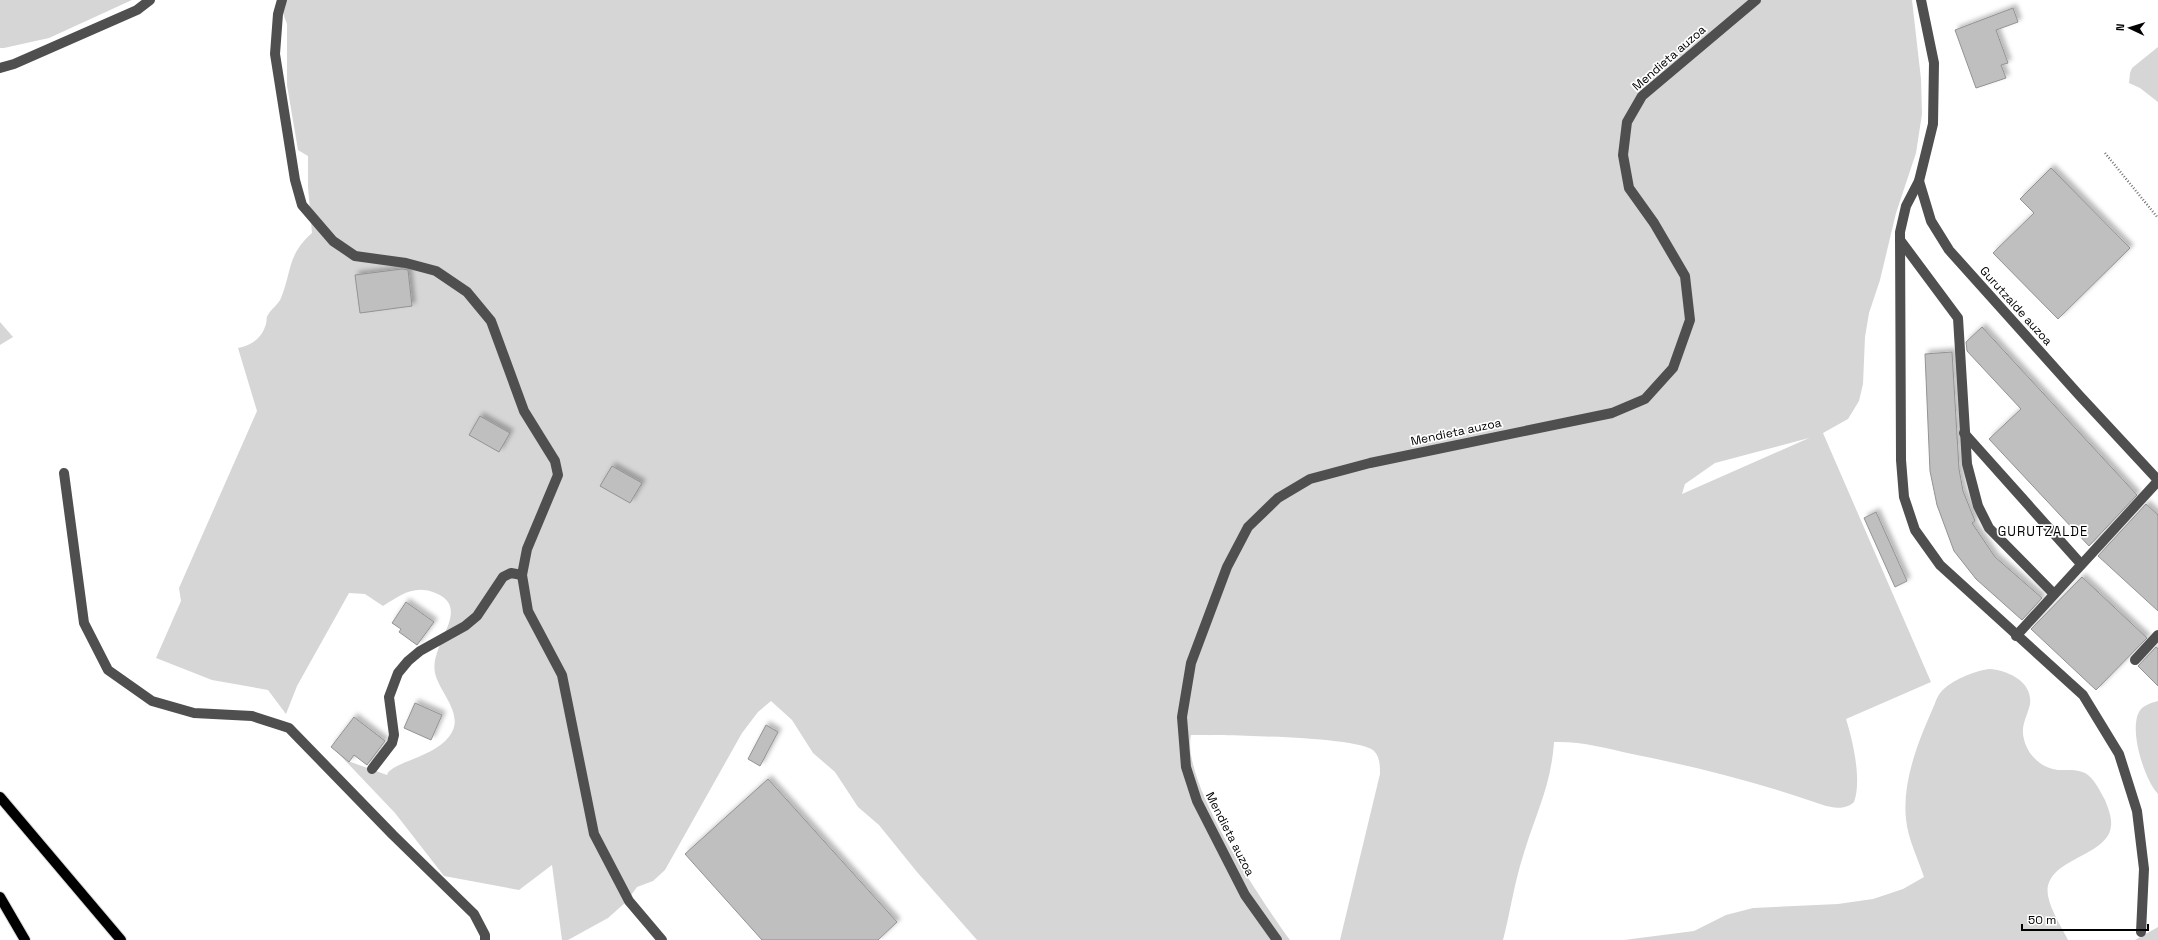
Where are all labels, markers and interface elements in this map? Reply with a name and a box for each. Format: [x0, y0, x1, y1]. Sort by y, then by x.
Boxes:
north arrow [2110, 8, 2150, 48]
street label: Mendieta auzoa [1629, 22, 1709, 94]
text: N [2113, 23, 2127, 31]
street label: Gurutzalde auzoa [1976, 263, 2056, 349]
street label: Mendieta auzoa [1409, 415, 1503, 449]
district label: GURUTZALDE [1998, 523, 2088, 540]
street label: Mendieta auzoa [1202, 789, 1258, 879]
scale bar [2022, 906, 2148, 932]
text: 50 m [2028, 912, 2056, 928]

